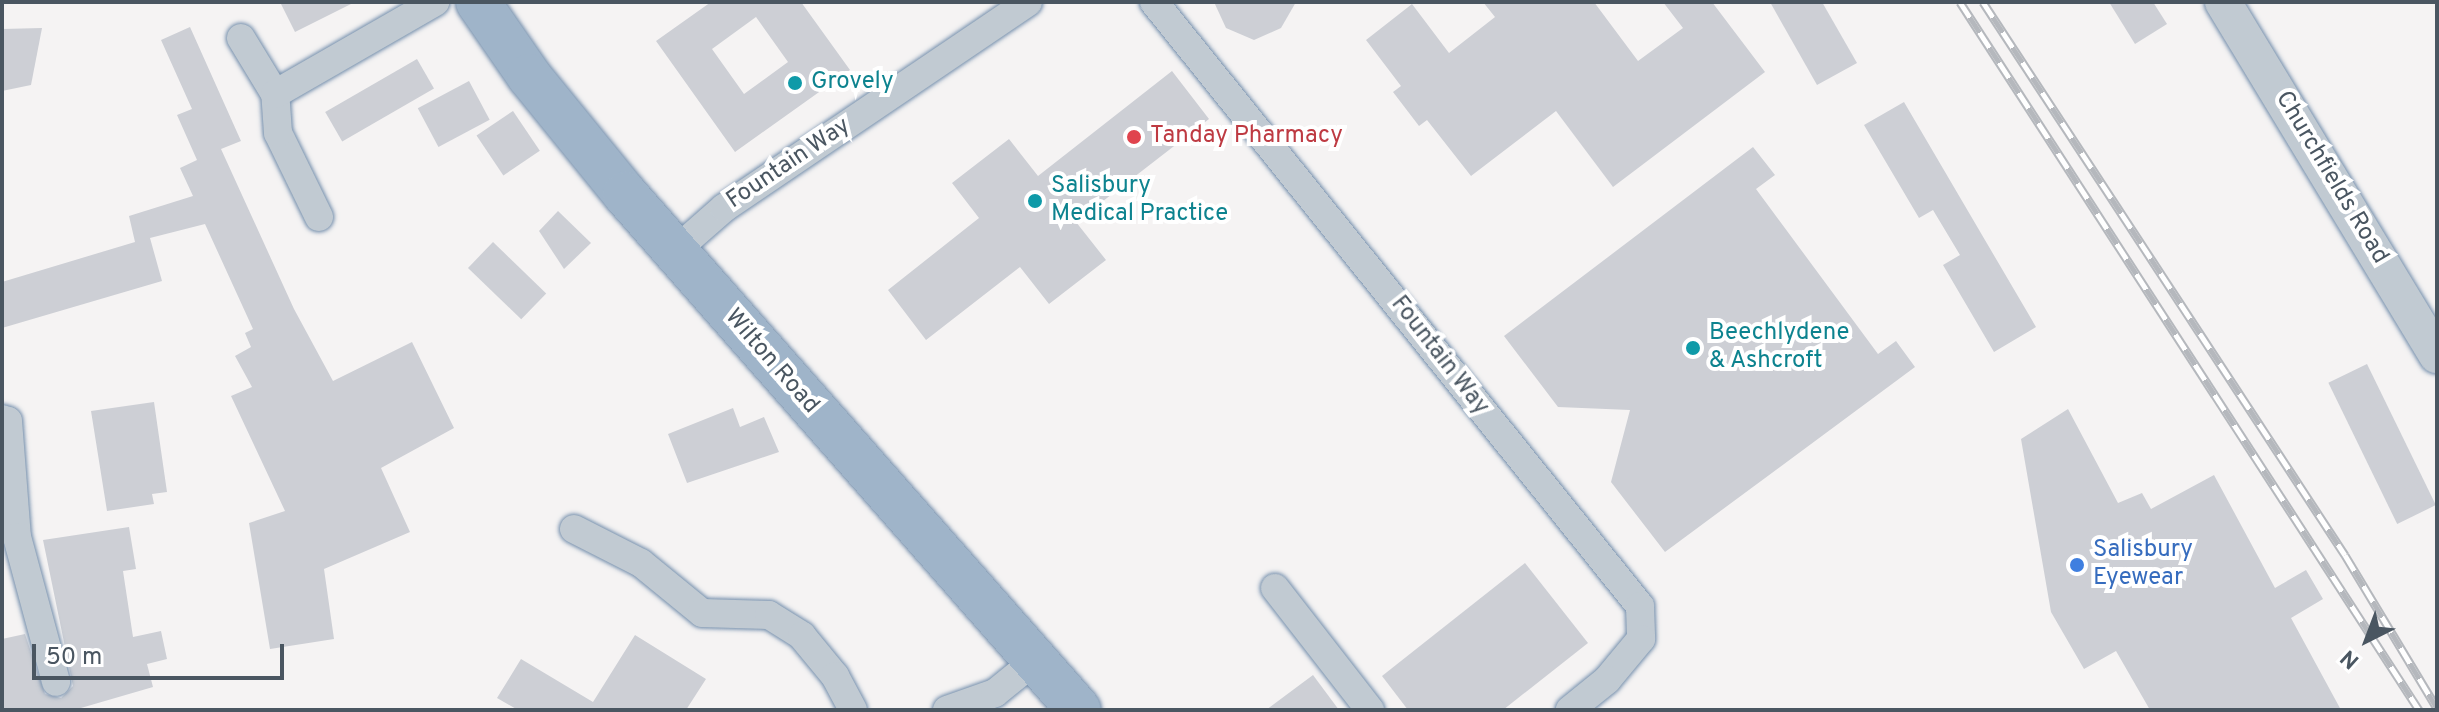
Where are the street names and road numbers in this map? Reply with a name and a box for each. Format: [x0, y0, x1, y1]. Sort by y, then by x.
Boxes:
street label: Churchfields Road [2268, 86, 2394, 270]
street label: Fountain Way [722, 112, 856, 216]
street label: Fountain Way [1384, 291, 1494, 421]
street label: Wilton Road [718, 304, 824, 420]

